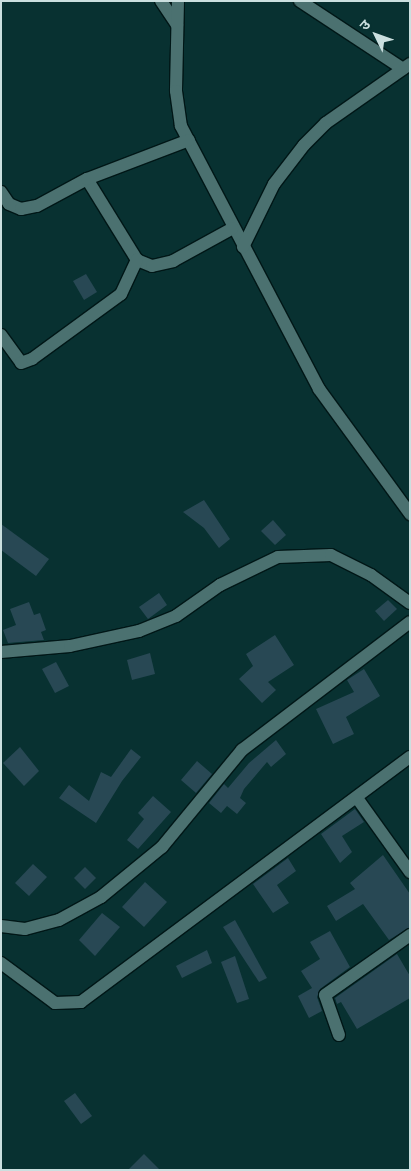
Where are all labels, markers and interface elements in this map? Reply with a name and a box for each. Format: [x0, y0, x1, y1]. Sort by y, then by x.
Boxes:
north arrow [351, 10, 401, 60]
text: उ [355, 15, 374, 34]

